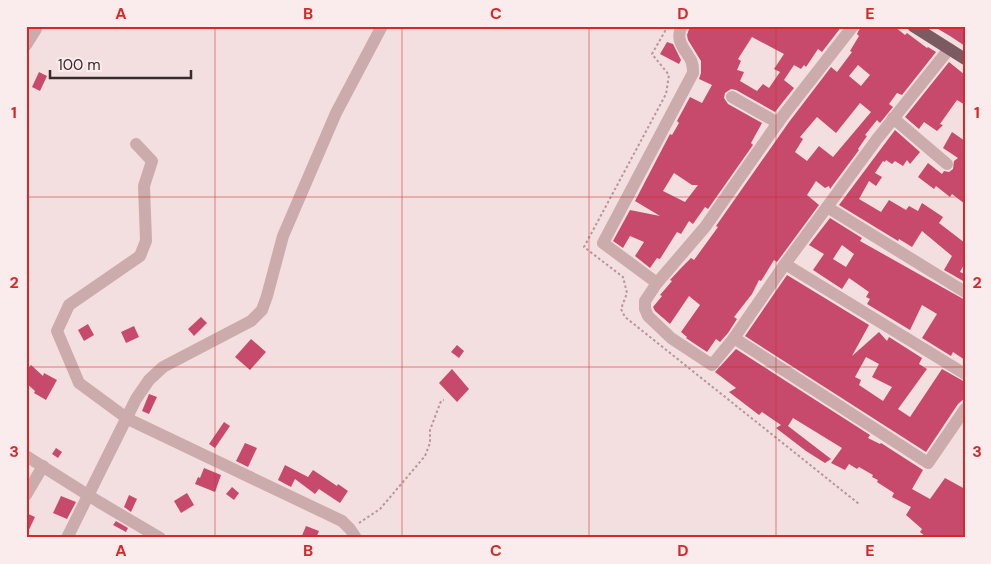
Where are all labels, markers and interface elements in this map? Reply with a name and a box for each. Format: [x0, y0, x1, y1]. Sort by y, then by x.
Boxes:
text: A [115, 3, 127, 24]
text: B [303, 3, 313, 24]
text: C [490, 3, 502, 24]
text: D [677, 3, 689, 24]
text: E [865, 3, 875, 24]
scale bar [50, 48, 191, 80]
text: 100 m [58, 55, 101, 75]
text: 1 [11, 102, 17, 123]
text: 1 [974, 102, 980, 123]
text: 2 [9, 272, 19, 293]
text: 2 [972, 272, 982, 293]
text: 3 [9, 441, 19, 462]
text: 3 [972, 441, 982, 462]
text: A [115, 540, 127, 561]
text: B [303, 540, 313, 561]
text: C [490, 540, 502, 561]
text: D [677, 540, 689, 561]
text: E [865, 540, 875, 561]

